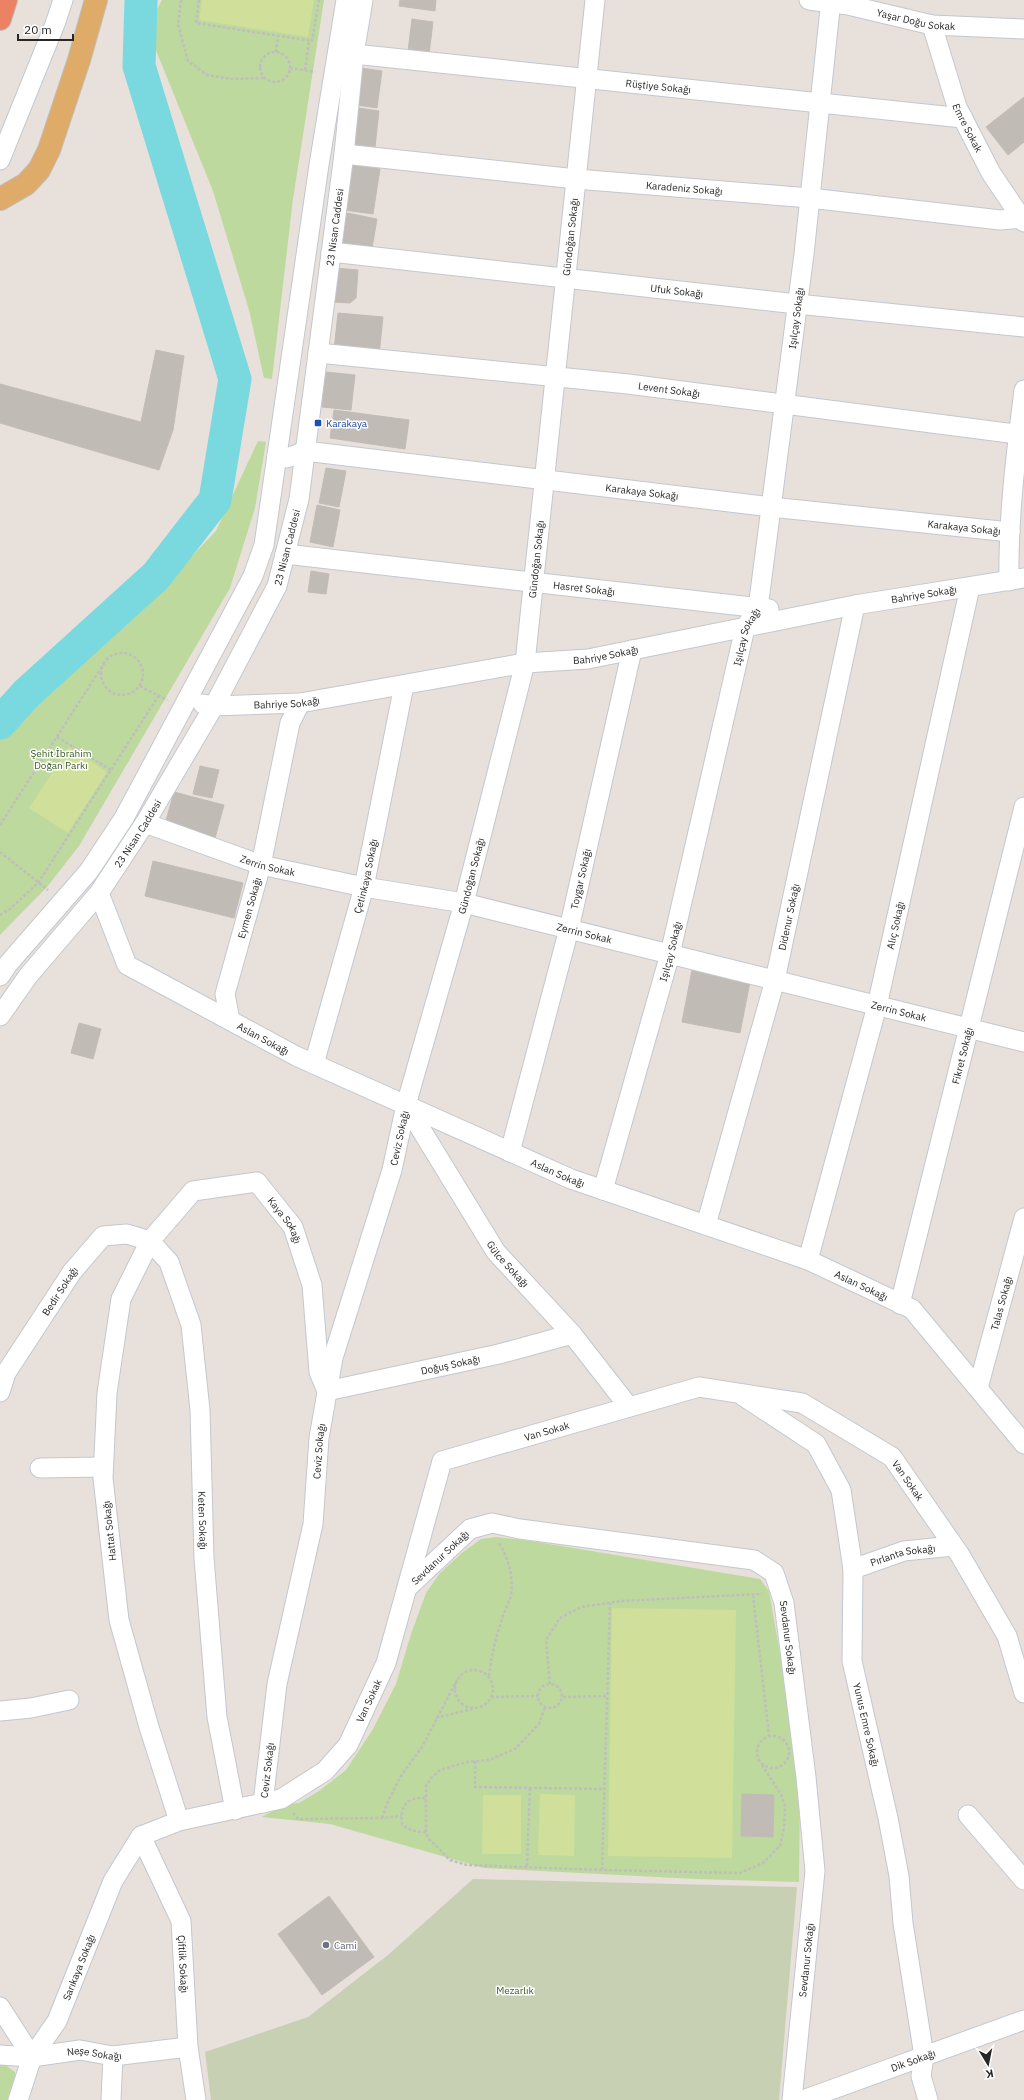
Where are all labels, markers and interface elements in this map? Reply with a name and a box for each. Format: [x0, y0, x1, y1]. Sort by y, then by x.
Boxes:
street label: Yaşar Doğu Sokak [875, 6, 956, 33]
scale bar [18, 16, 73, 42]
text: 20 m [24, 22, 52, 37]
street label: Rüştiye Sokağı [625, 77, 692, 96]
street label: Emre Sokak [949, 102, 986, 155]
street label: Karadeniz Sokağı [645, 179, 723, 198]
street label: 23 Nisan Caddesi [323, 188, 346, 267]
street label: Gündoğan Sokağı [560, 197, 581, 277]
street label: Ufuk Sokağı [650, 282, 704, 300]
street label: Işılçay Sokağı [786, 287, 807, 350]
street label: Levent Sokağı [637, 379, 701, 400]
place label: Karakaya [326, 417, 368, 430]
marker: Karakaya [313, 418, 323, 428]
street label: Karakaya Sokağı [605, 481, 679, 503]
street label: 23 Nisan Caddesi [271, 508, 303, 587]
street label: Karakaya Sokağı [927, 517, 1001, 538]
street label: Gündoğan Sokağı [526, 520, 547, 599]
street label: Hasret Sokağı [552, 579, 616, 598]
street label: Bahriye Sokağı [890, 583, 958, 606]
street label: Işılçay Sokağı [730, 605, 763, 667]
street label: Bahriye Sokağı [573, 643, 640, 667]
street label: Bahriye Sokağı [253, 694, 321, 712]
park label: Şehit İbrahim Doğan Parkı [30, 747, 92, 772]
street label: 23 Nisan Caddesi [111, 797, 164, 870]
street label: Gündoğan Sokağı [455, 836, 487, 916]
street label: Çetinkaya Sokağı [351, 838, 380, 915]
street label: Toygar Sokağı [568, 847, 594, 911]
street label: Zerrin Sokak [238, 852, 297, 879]
street label: Eymen Sokağı [235, 876, 264, 940]
street label: Didenur Sokağı [776, 883, 802, 952]
street label: Alıç Sokağı [884, 900, 907, 951]
street label: Zerrin Sokak [555, 920, 614, 947]
street label: Işılçay Sokağı [657, 920, 684, 983]
street label: Zerrin Sokak [870, 998, 928, 1025]
street label: Aslan Sokağı [235, 1020, 291, 1058]
street label: Fikret Sokağı [949, 1026, 976, 1086]
street label: Ceviz Sokağı [387, 1109, 412, 1167]
street label: Aslan Sokağı [529, 1156, 586, 1190]
street label: Kaya Sokağı [265, 1194, 304, 1245]
street label: Gülce Sokağı [484, 1238, 531, 1290]
street label: Bedir Sokağı [39, 1264, 81, 1318]
street label: Aslan Sokağı [833, 1268, 890, 1304]
street label: Talas Sokağı [988, 1275, 1015, 1332]
street label: Doğuş Sokağı [420, 1352, 481, 1378]
street label: Van Sokak [523, 1418, 572, 1444]
street label: Ceviz Sokağı [310, 1422, 328, 1479]
street label: Van Sokak [889, 1458, 927, 1504]
street label: Keten Sokağı [195, 1491, 210, 1550]
street label: Hattat Sokağı [100, 1500, 119, 1562]
street label: Sevdanur Sokağı [409, 1527, 472, 1588]
street label: Pırlanta Sokağı [868, 1542, 936, 1569]
street label: Sevdanur Sokağı [777, 1600, 799, 1675]
street label: Van Sokak [353, 1676, 385, 1725]
street label: Yunus Emre Sokağı [850, 1682, 882, 1768]
street label: Ceviz Sokağı [258, 1742, 277, 1799]
street label: Sevdanur Sokağı [796, 1922, 817, 1998]
street label: Sarıkaya Sokağı [60, 1932, 98, 2002]
street label: Çiftlik Sokağı [175, 1935, 191, 1993]
place label: Cami [334, 1939, 357, 1952]
marker: Cami [321, 1940, 331, 1950]
park label: Mezarlık [496, 1984, 535, 1997]
street label: Neşe Sokağı [66, 2044, 122, 2063]
north arrow [968, 2044, 1008, 2084]
street label: Dik Sokağı [889, 2047, 937, 2075]
text: K [984, 2066, 995, 2081]

